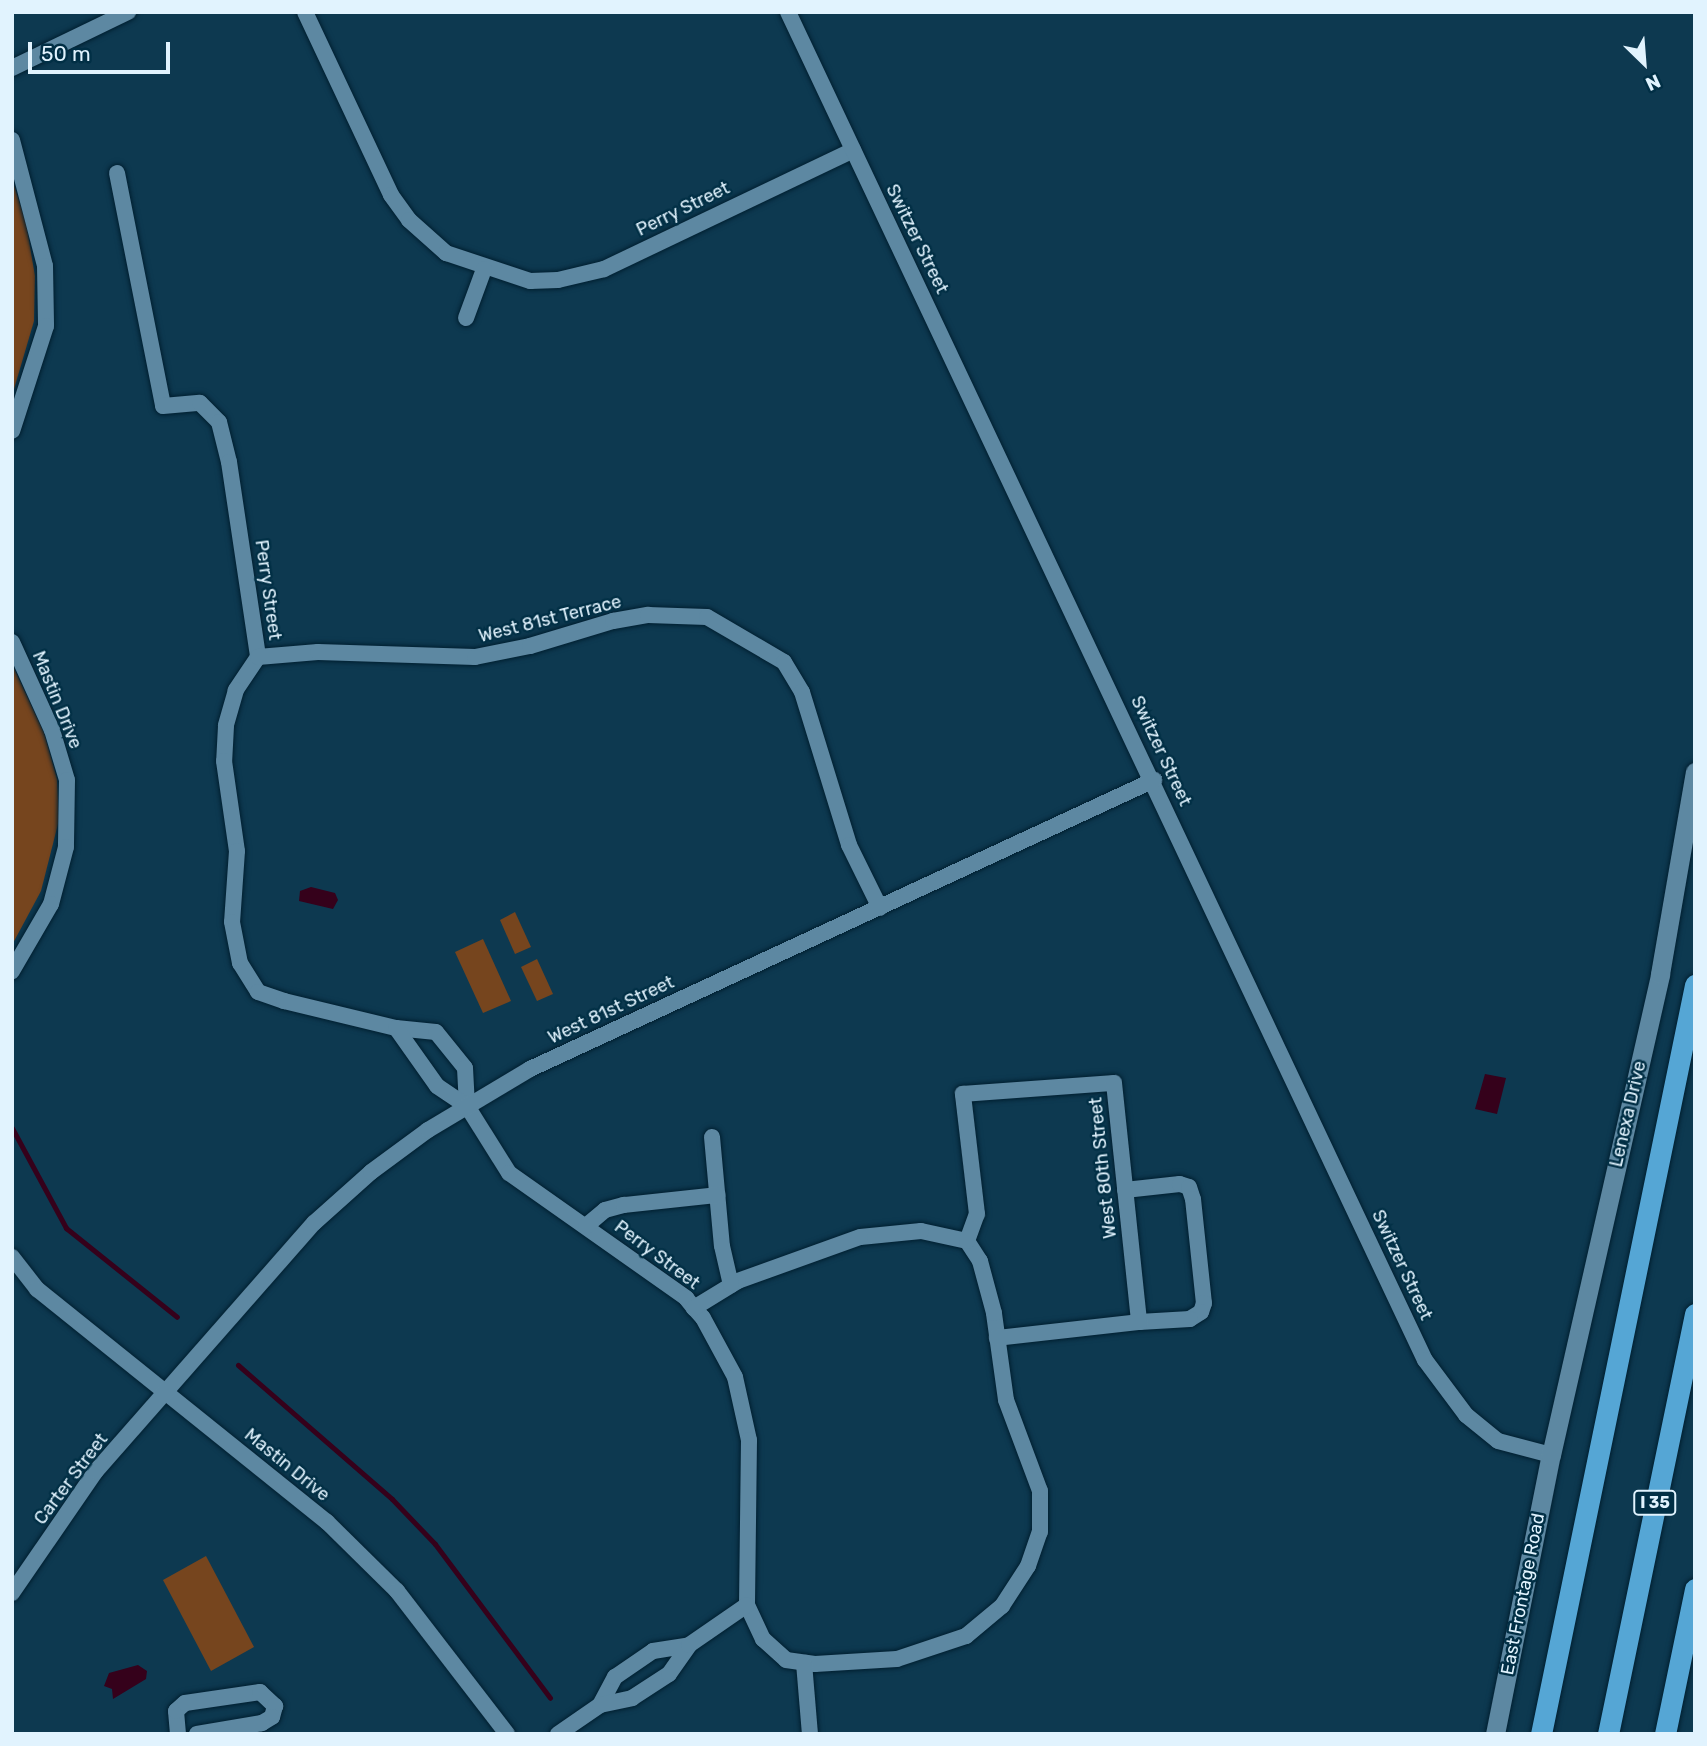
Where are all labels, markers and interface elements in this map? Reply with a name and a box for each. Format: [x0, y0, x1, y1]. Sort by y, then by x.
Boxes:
scale bar [32, 28, 173, 72]
north arrow [1609, 28, 1679, 98]
text: 50 m [41, 41, 91, 66]
text: N [1642, 69, 1664, 96]
street label: Perry Street [633, 177, 733, 241]
street label: Switzer Street [881, 181, 953, 297]
street label: Perry Street [250, 538, 286, 642]
street label: West 81st Terrace [476, 591, 624, 647]
street label: Mastin Drive [28, 648, 86, 752]
street label: Switzer Street [1126, 692, 1196, 810]
street label: West 81st Street [545, 971, 677, 1049]
street label: Lenexa Drive [1605, 1059, 1651, 1169]
street label: West 80th Street [1085, 1096, 1121, 1240]
street label: Switzer Street [1367, 1206, 1437, 1324]
street label: Perry Street [610, 1216, 704, 1294]
street label: Mastin Drive [240, 1424, 334, 1506]
street label: Carter Street [30, 1429, 112, 1529]
road number: I 35 [1632, 1490, 1678, 1516]
street label: East Frontage Road [1497, 1511, 1549, 1677]

